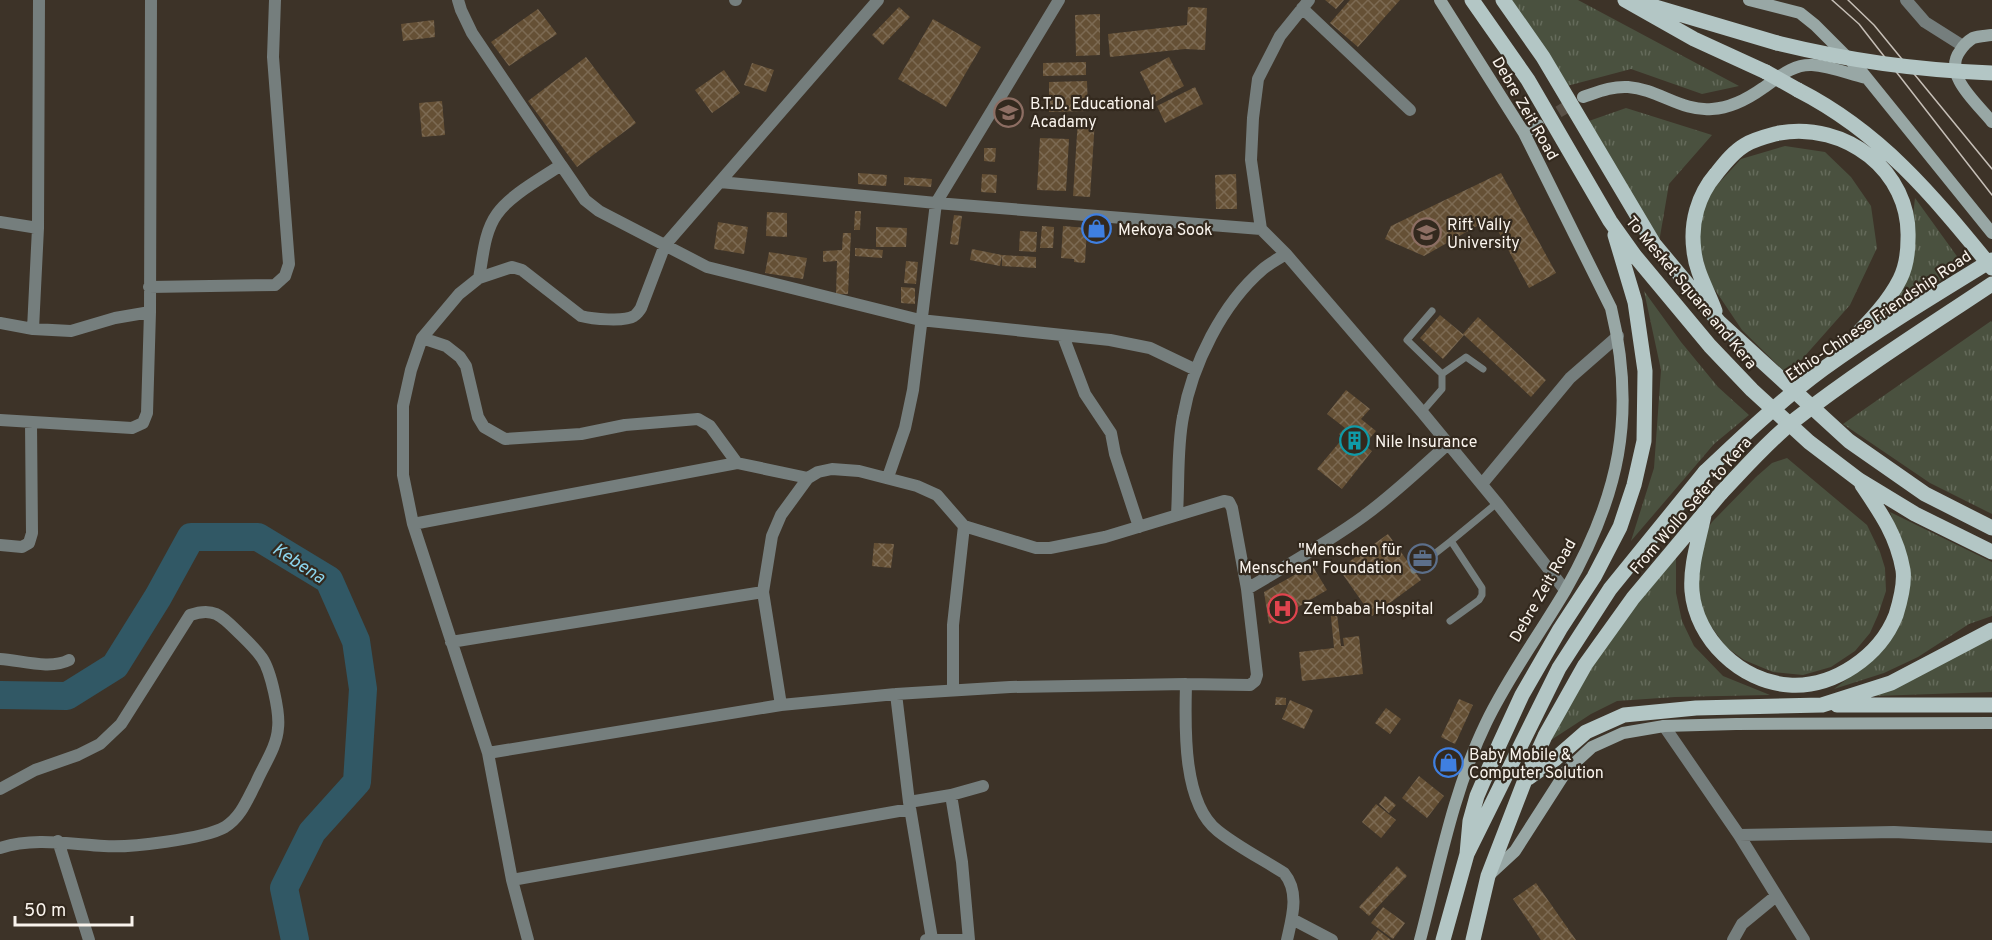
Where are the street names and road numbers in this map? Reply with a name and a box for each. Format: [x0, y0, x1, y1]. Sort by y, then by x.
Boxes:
street label: Debre Zeit Road [1487, 54, 1562, 164]
street label: To Mesket Square and Kera [1621, 213, 1760, 374]
street label: Ethio-Chinese Friendship Road [1782, 247, 1976, 386]
street label: From Wollo Sefer to Kera [1626, 433, 1757, 579]
street label: Debre Zeit Road [1506, 536, 1581, 646]

